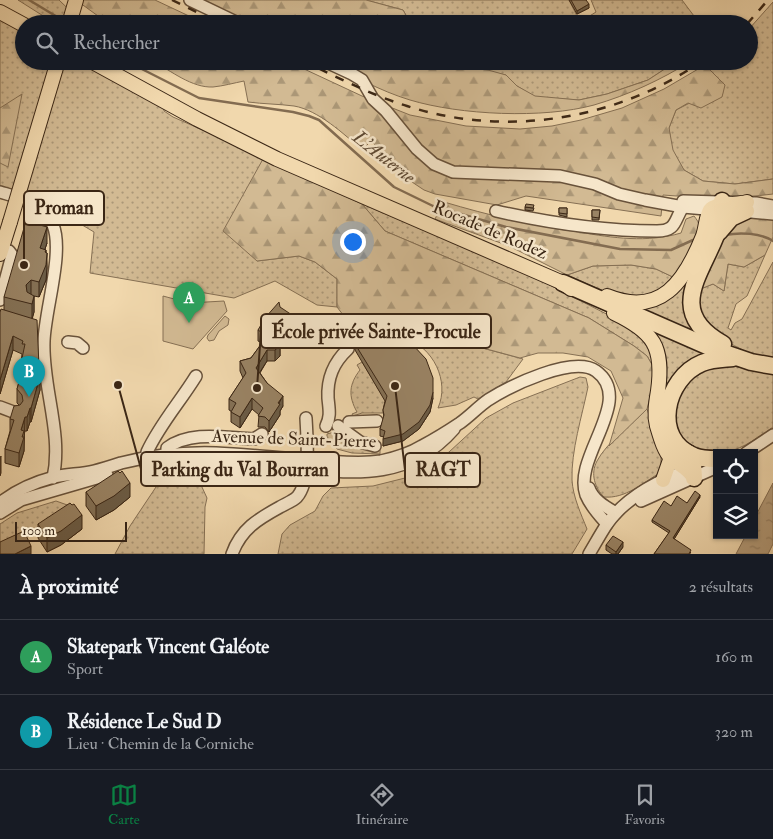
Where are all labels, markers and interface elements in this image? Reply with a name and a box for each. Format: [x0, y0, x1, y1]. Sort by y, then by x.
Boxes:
search box [15, 15, 758, 70]
icon: search [33, 29, 61, 57]
text: Rechercher [73, 31, 160, 55]
water label: L'Auterne [347, 124, 421, 189]
callout: Proman [24, 191, 104, 225]
street label: Rocade de Rodez [429, 195, 551, 265]
text: Proman [34, 196, 94, 220]
your location [340, 229, 366, 255]
pin: A [173, 282, 205, 323]
callout: École privée Sainte-Procule [261, 314, 491, 348]
text: École privée Sainte-Procule [271, 318, 481, 345]
pin: B [13, 356, 45, 397]
street label: Avenue de Saint-Pierre [210, 425, 377, 453]
map controls [713, 449, 758, 539]
button: locate [713, 449, 758, 494]
callout: Parking du Val Bourran [141, 452, 339, 486]
callout: RAGT [405, 453, 480, 487]
text: Parking du Val Bourran [151, 458, 329, 483]
text: RAGT [415, 458, 472, 482]
button: layers [713, 494, 758, 539]
scale bar [15, 519, 128, 542]
text: 100 m [22, 522, 55, 539]
text: À proximité [20, 573, 118, 600]
text: 2 résultats [689, 577, 753, 597]
text: Skatepark Vincent Galéote [67, 635, 269, 659]
text: A [31, 647, 41, 667]
text: 160 m [715, 647, 753, 667]
text: Sport [67, 659, 103, 679]
text: Résidence Le Sud D [67, 710, 221, 734]
text: B [31, 722, 41, 742]
text: 320 m [715, 722, 753, 742]
text: Lieu · Chemin de la Corniche [67, 734, 254, 754]
tab: Carte [108, 781, 140, 828]
tab: Itinéraire [356, 781, 408, 828]
tab: Favoris [625, 781, 665, 828]

